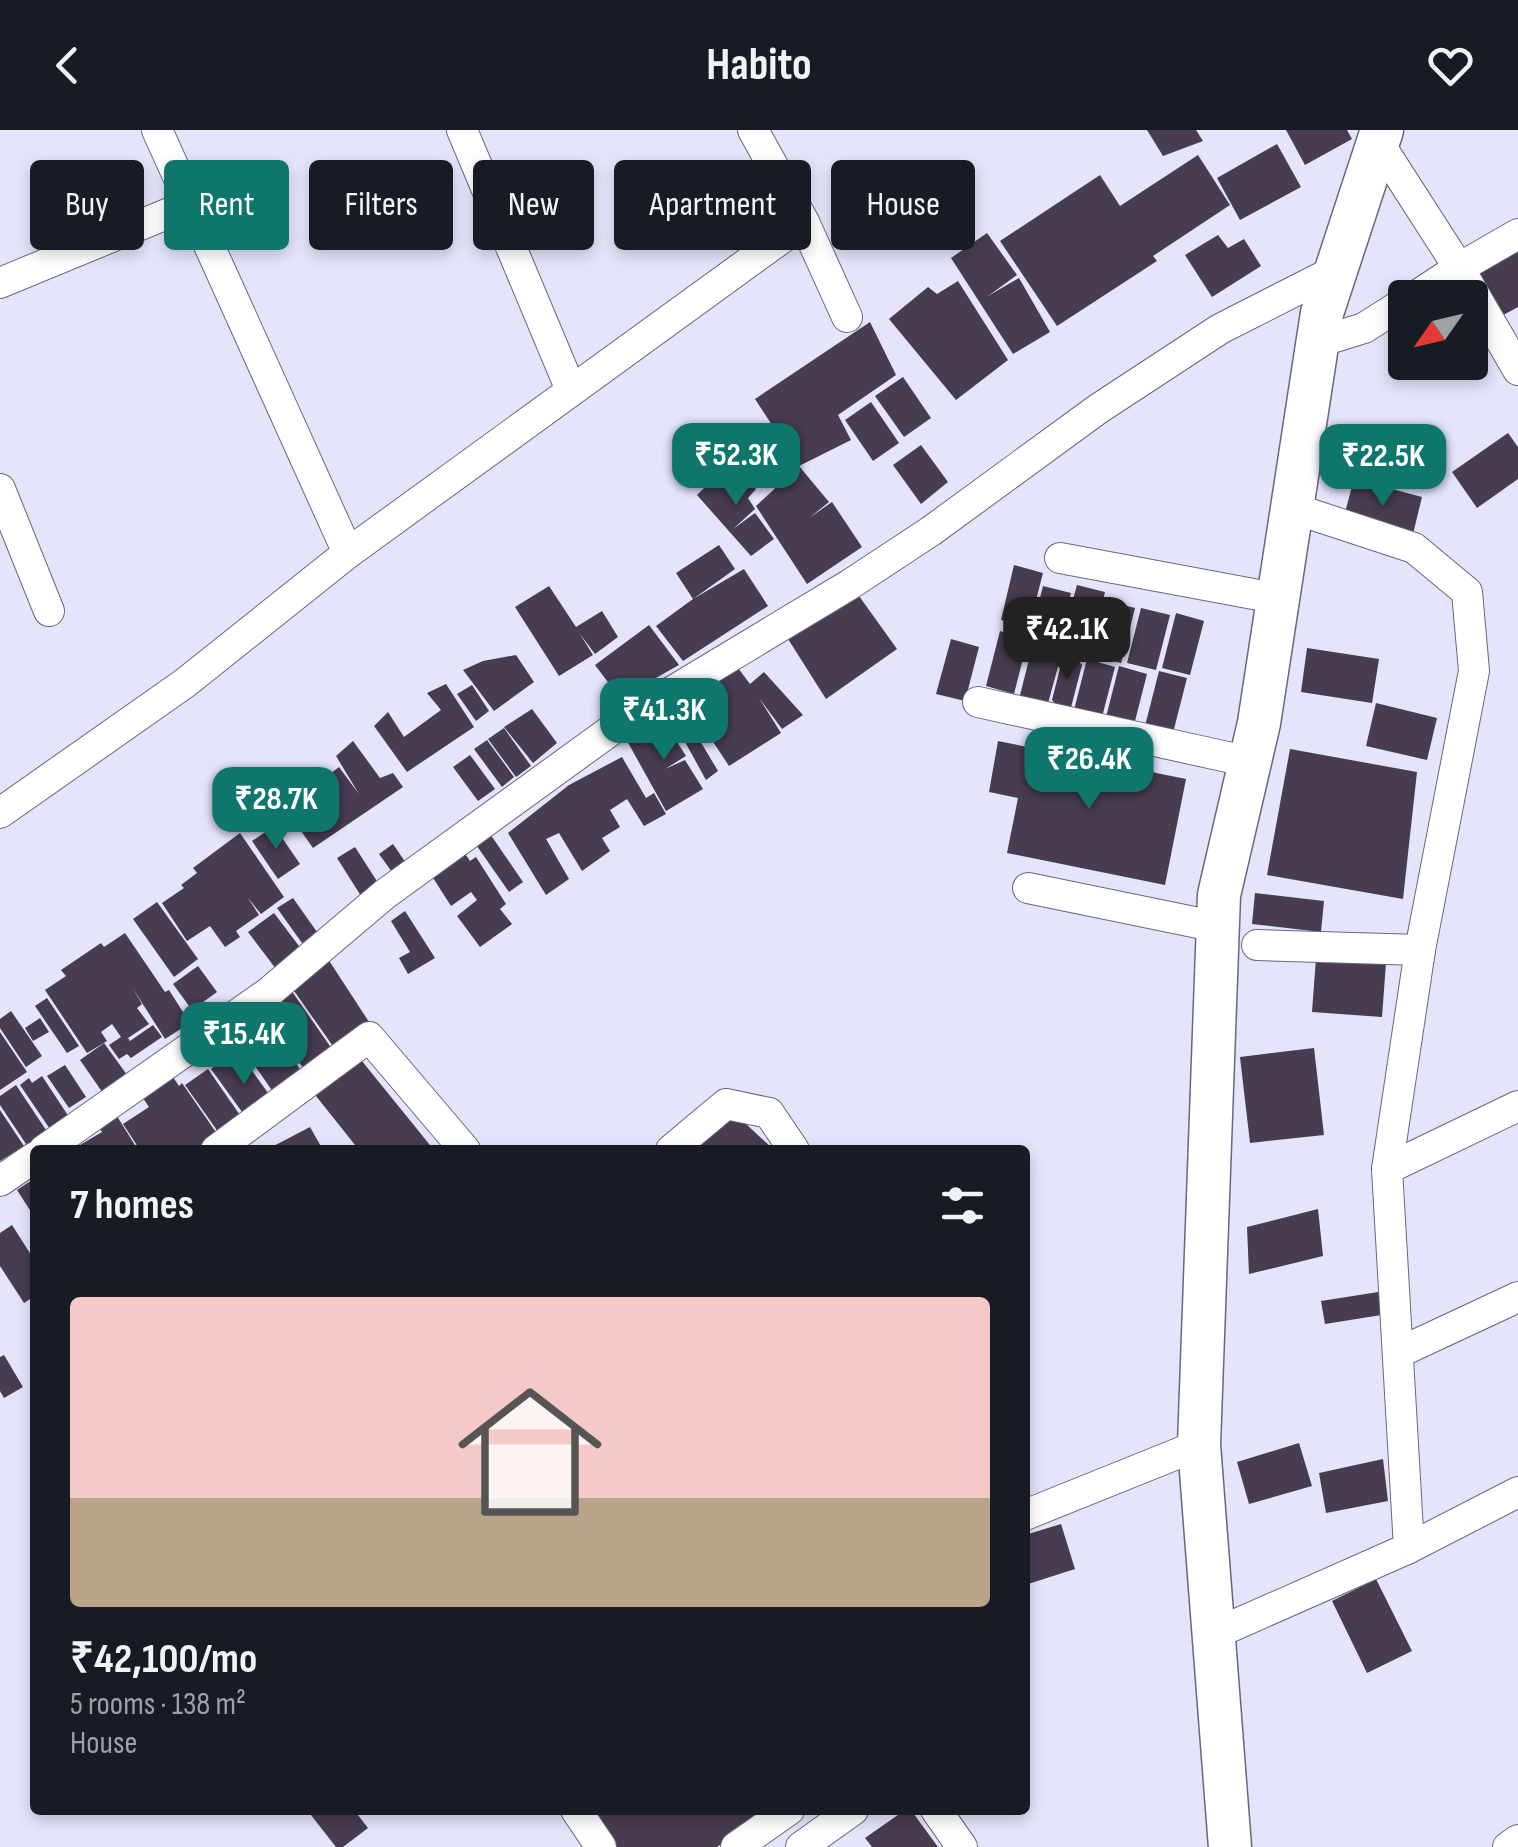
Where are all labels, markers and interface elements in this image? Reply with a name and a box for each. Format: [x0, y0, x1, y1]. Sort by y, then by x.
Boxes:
icon: back [40, 38, 95, 93]
text: Habito [706, 38, 812, 93]
icon: heart [1423, 38, 1478, 93]
chip: Buy [30, 160, 144, 250]
chip: Rent [164, 160, 289, 250]
chip: Filters [309, 160, 453, 250]
chip: New [473, 160, 594, 250]
chip: Apartment [614, 160, 811, 250]
chip: House [831, 160, 975, 250]
north arrow [1388, 280, 1488, 380]
map controls [1388, 280, 1488, 380]
pin: ₹52.3K [655, 423, 817, 508]
pin: ₹22.5K [1302, 424, 1464, 509]
text: ₹52.3K [694, 436, 778, 475]
text: ₹22.5K [1341, 437, 1425, 476]
pin: ₹42.1K [986, 597, 1148, 682]
text: ₹42.1K [1025, 610, 1109, 649]
pin: ₹41.3K [583, 678, 745, 763]
text: ₹41.3K [622, 691, 706, 730]
pin: ₹26.4K [1008, 727, 1170, 812]
text: ₹26.4K [1047, 740, 1131, 779]
pin: ₹28.7K [195, 767, 357, 852]
text: ₹28.7K [234, 780, 318, 819]
pin: ₹15.4K [163, 1002, 325, 1087]
text: ₹15.4K [202, 1015, 286, 1054]
icon: filters [935, 1178, 990, 1233]
text: 7 homes [70, 1180, 194, 1231]
icon: home [440, 1362, 620, 1542]
text: ₹42,100/mo [70, 1634, 257, 1685]
text: 5 rooms · 138 m² [70, 1685, 246, 1724]
text: House [70, 1724, 137, 1763]

